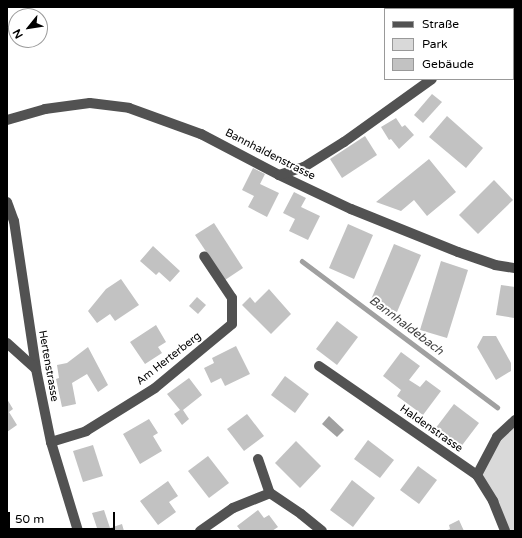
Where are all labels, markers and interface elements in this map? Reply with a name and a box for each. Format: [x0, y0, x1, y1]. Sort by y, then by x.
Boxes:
north arrow [8, 8, 48, 48]
legend [384, 8, 514, 80]
text: Straße [422, 17, 459, 31]
text: N [10, 27, 26, 41]
text: Park [422, 37, 448, 51]
text: Gebäude [422, 57, 474, 71]
street label: Bannhaldenstrasse [223, 127, 317, 183]
water label: Bannhaldebach [366, 293, 446, 359]
street label: Hertenstrasse [35, 329, 61, 403]
street label: Am Herterberg [134, 330, 204, 388]
street label: Haldenstrasse [397, 402, 465, 456]
scale bar [10, 504, 117, 530]
text: 50 m [15, 512, 44, 526]

